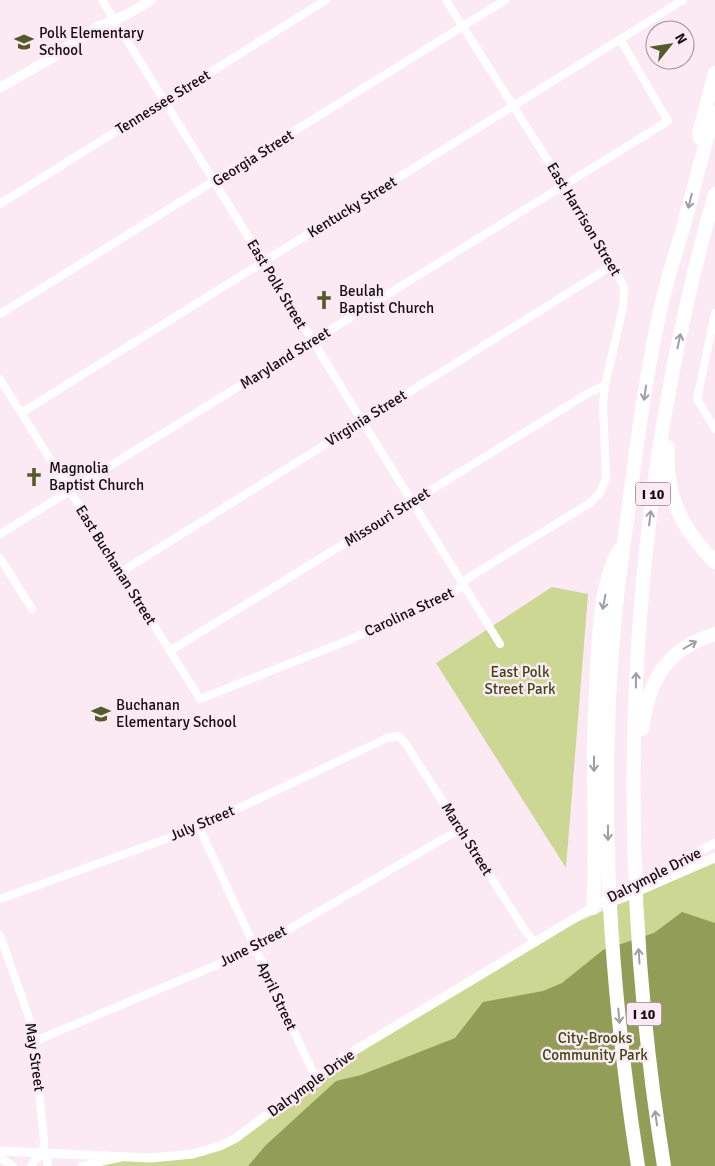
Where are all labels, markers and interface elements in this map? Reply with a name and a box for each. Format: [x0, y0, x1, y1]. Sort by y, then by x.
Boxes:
north arrow [645, 20, 695, 70]
place label: Polk Elementary School [39, 24, 144, 59]
text: N [671, 30, 691, 47]
school or university icon: Polk Elementary School [13, 31, 35, 53]
street label: Tennessee Street [112, 66, 214, 138]
street label: Georgia Street [209, 126, 297, 190]
street label: East Harrison Street [543, 159, 625, 279]
street label: Kentucky Street [304, 172, 400, 242]
one-way arrow [685, 193, 694, 209]
street label: East Polk Street [243, 236, 311, 332]
place label: Beulah Baptist Church [339, 282, 434, 317]
church icon: Beulah Baptist Church [313, 289, 335, 311]
street label: Maryland Street [236, 323, 334, 393]
one-way arrow [675, 333, 684, 349]
one-way arrow [639, 385, 649, 401]
street label: Virginia Street [322, 386, 410, 450]
place label: Magnolia Baptist Church [49, 459, 144, 494]
church icon: Magnolia Baptist Church [23, 466, 45, 488]
road number: I 10 [636, 482, 670, 506]
street label: Missouri Street [341, 484, 433, 550]
street label: East Buchanan Street [72, 502, 160, 628]
one-way arrow [645, 511, 655, 527]
street label: Carolina Street [362, 584, 456, 640]
one-way arrow [598, 594, 608, 610]
one-way arrow [682, 640, 696, 650]
park label: East Polk Street Park [484, 663, 556, 698]
one-way arrow [631, 672, 641, 688]
place label: Buchanan Elementary School [116, 696, 237, 731]
school or university icon: Buchanan Elementary School [90, 703, 112, 725]
one-way arrow [589, 756, 599, 772]
street label: March Street [437, 799, 497, 879]
street label: July Street [167, 801, 237, 845]
one-way arrow [603, 824, 613, 841]
street label: Dalrymple Drive [604, 844, 704, 906]
street label: June Street [216, 921, 290, 971]
one-way arrow [634, 949, 644, 965]
street label: April Street [253, 959, 301, 1033]
road number: I 10 [626, 1002, 662, 1026]
one-way arrow [614, 1008, 624, 1024]
street label: May Street [21, 1022, 49, 1092]
park label: City-Brooks Community Park [542, 1029, 648, 1064]
street label: Dalrymple Drive [264, 1045, 358, 1121]
one-way arrow [651, 1110, 661, 1126]

